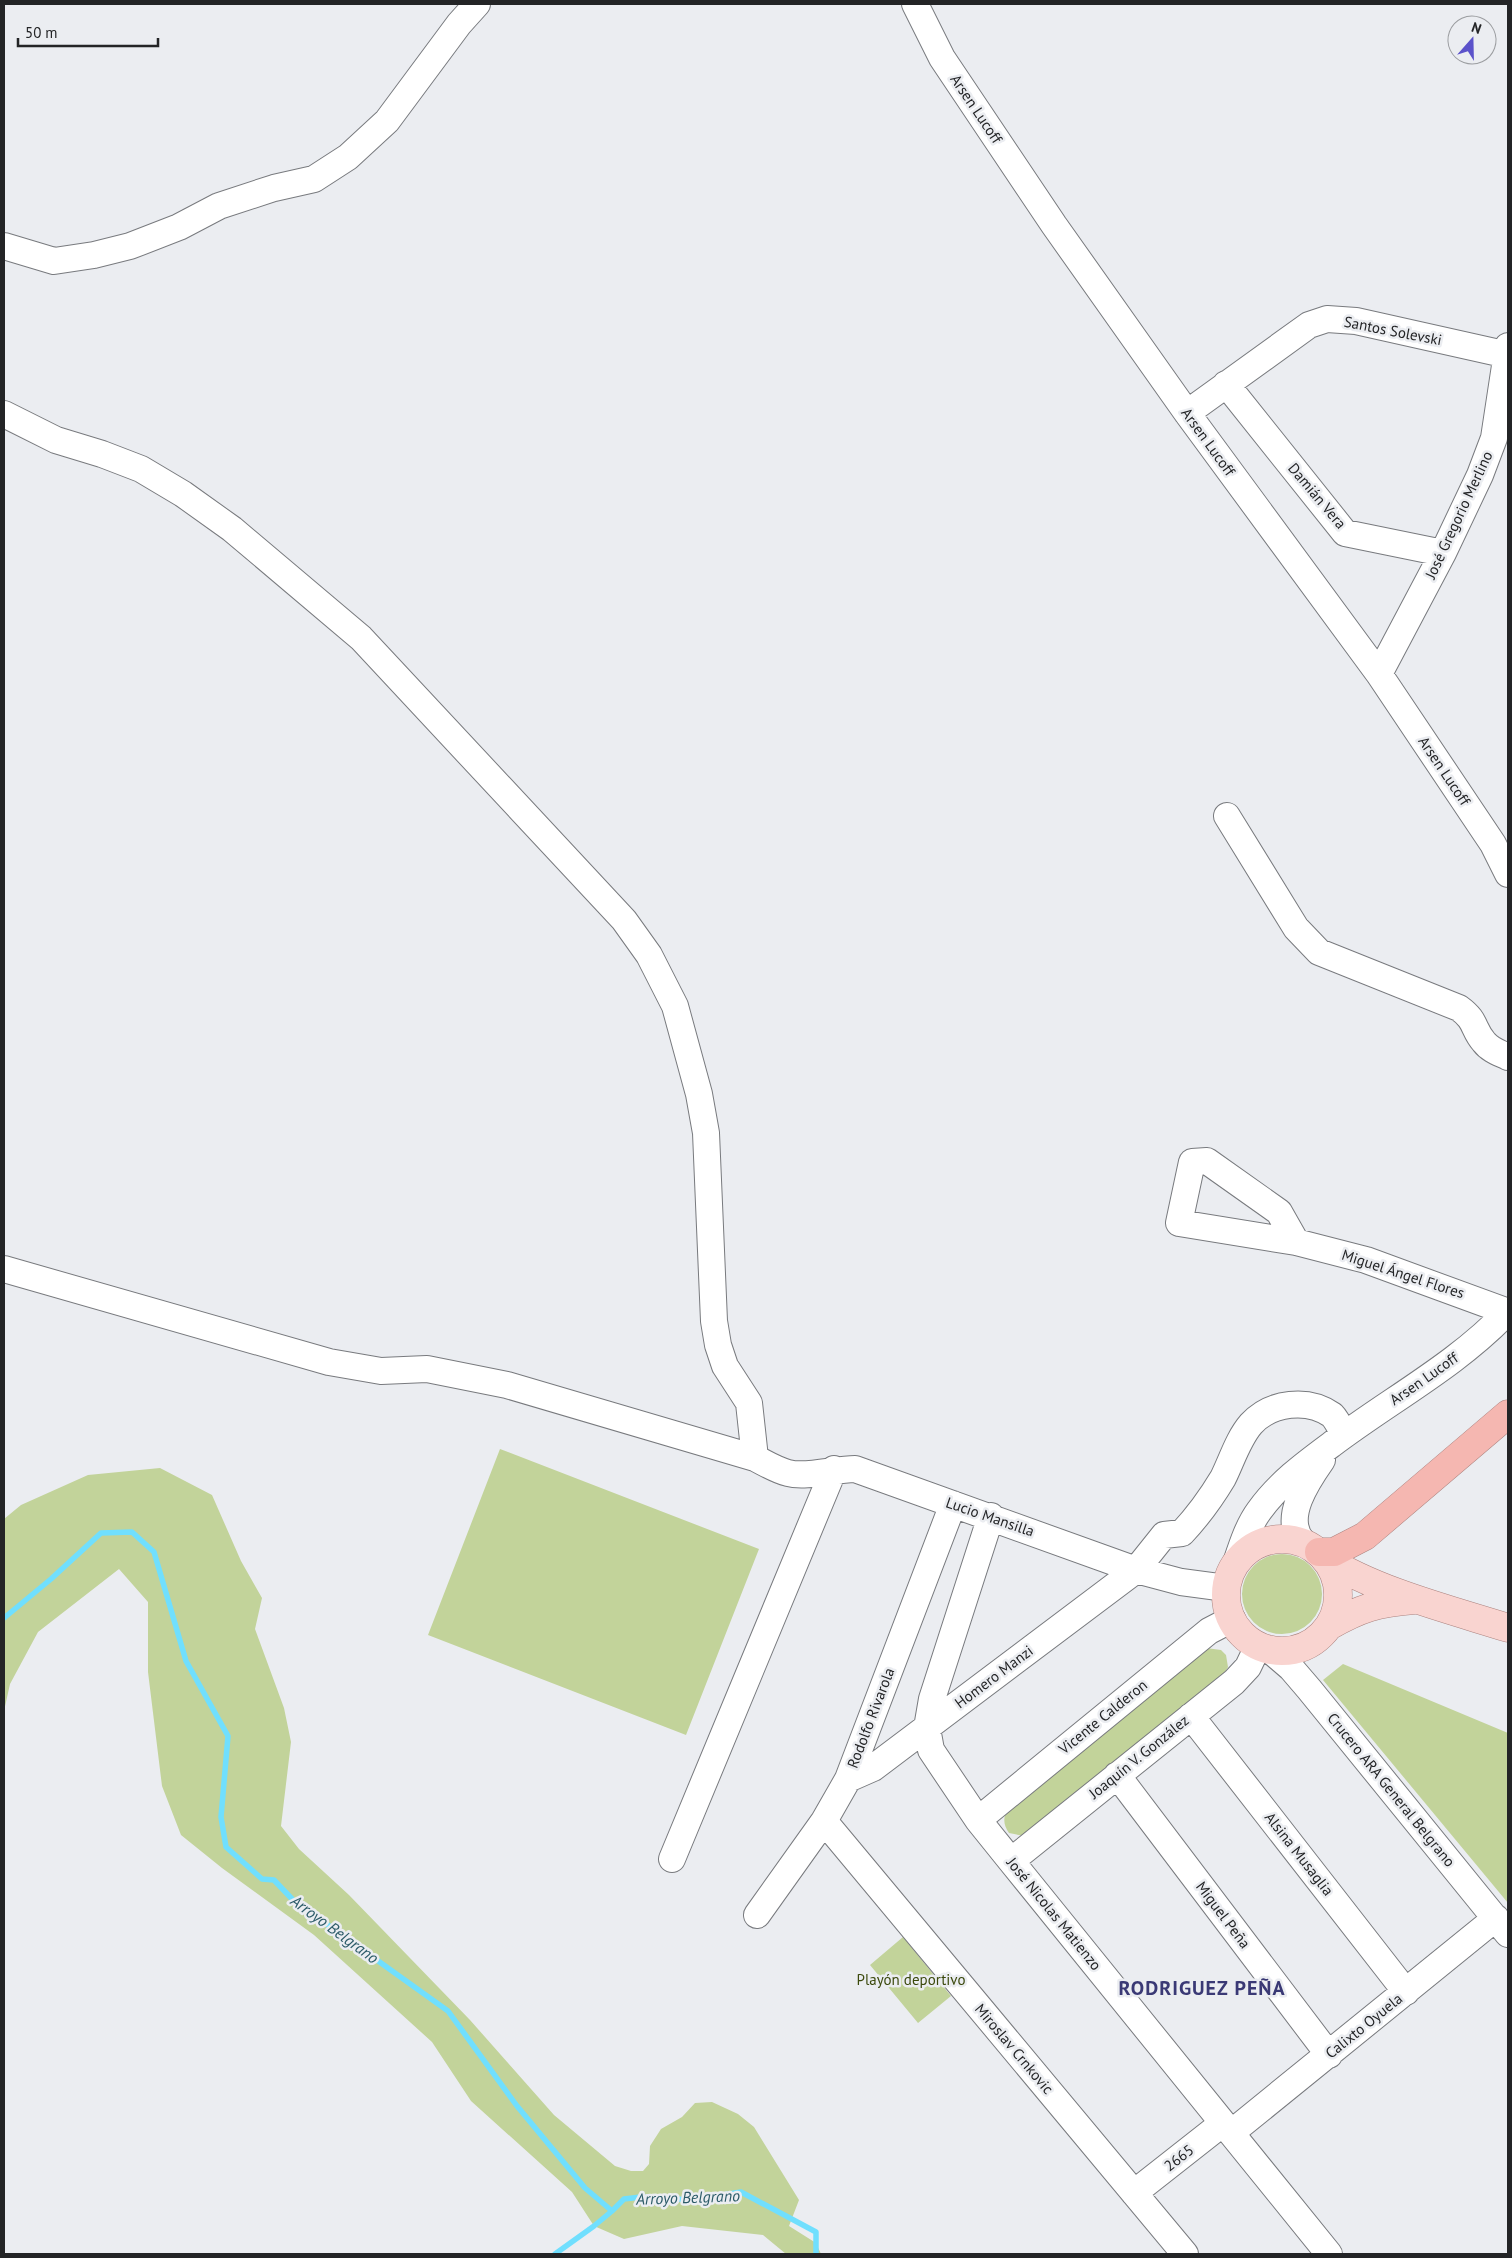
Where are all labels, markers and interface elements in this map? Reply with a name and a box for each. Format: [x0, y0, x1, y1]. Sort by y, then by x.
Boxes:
scale bar [18, 15, 158, 47]
north arrow [1447, 15, 1497, 65]
text: N [1469, 18, 1484, 38]
text: 50 m [25, 23, 58, 42]
street label: Arsen Lucoff [946, 70, 1007, 148]
street label: Santos Solevski [1343, 312, 1444, 349]
street label: Arsen Lucoff [1177, 404, 1240, 480]
street label: José Gregorio Merlino [1420, 448, 1496, 583]
street label: Damián Vera [1284, 459, 1351, 533]
street label: Arsen Lucoff [1414, 732, 1475, 810]
street label: Miguel Ángel Flores [1339, 1245, 1467, 1302]
street label: Arsen Lucoff [1386, 1347, 1463, 1409]
street label: Lucio Mansilla [943, 1493, 1037, 1541]
street label: Homero Manzi [951, 1641, 1037, 1712]
street label: Rodolfo Rivarola [843, 1665, 898, 1771]
street label: Vicente Calderon [1054, 1675, 1151, 1759]
street label: Crucero ARA General Belgrano [1323, 1709, 1459, 1871]
street label: Joaquín V. González [1084, 1711, 1192, 1803]
street label: Alsina Musaglia [1261, 1808, 1338, 1899]
street label: José Nicolas Matienzo [1002, 1853, 1106, 1974]
street label: Miguel Peña [1192, 1877, 1255, 1952]
water label: Arroyo Belgrano [286, 1890, 383, 1968]
park label: Playón deportivo [857, 1970, 965, 1989]
district label: RODRIGUEZ PEÑA [1118, 1975, 1286, 2001]
street label: Calixto Oyuela [1321, 1989, 1406, 2062]
street label: Miroslav Crnkovic [971, 2000, 1058, 2098]
street label: 2665 [1160, 2140, 1197, 2175]
water label: Arroyo Belgrano [635, 2185, 740, 2209]

